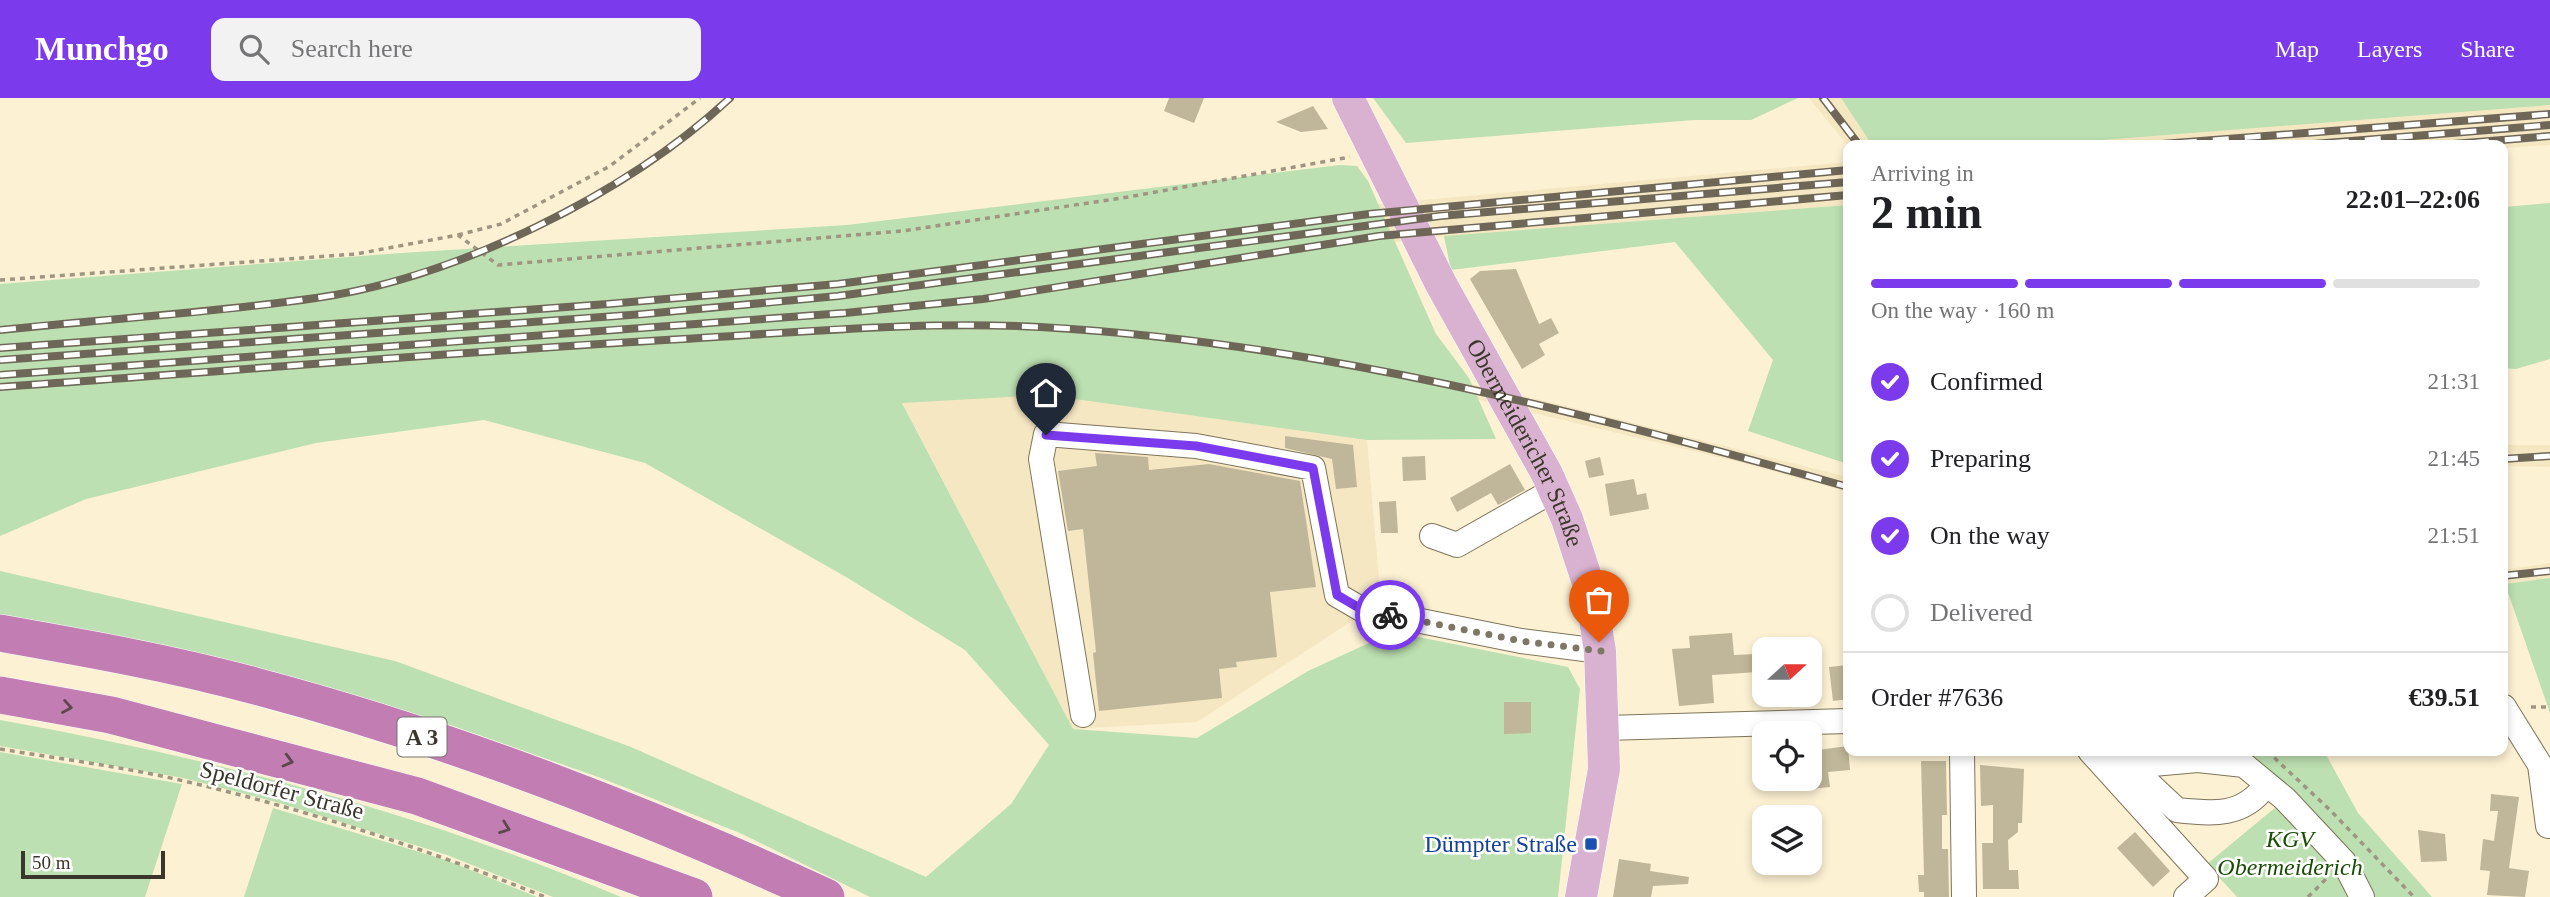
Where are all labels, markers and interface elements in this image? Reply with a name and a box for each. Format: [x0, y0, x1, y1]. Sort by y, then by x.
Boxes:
search box [211, 18, 701, 81]
icon: search [235, 30, 273, 68]
text: Munchgo [35, 31, 169, 67]
text: Search here [291, 34, 413, 63]
text: Map [2275, 36, 2319, 62]
text: Layers [2357, 36, 2422, 62]
text: Share [2460, 36, 2515, 62]
text: Arriving in [1871, 161, 1974, 186]
text: 22:01–22:06 [2346, 185, 2480, 214]
text: 2 min [1871, 187, 1982, 238]
text: On the way · 160 m [1871, 298, 2054, 323]
street label: Obermeidericher Straße [1461, 334, 1588, 550]
pin [1016, 363, 1076, 435]
icon: check [1871, 363, 1909, 401]
text: Confirmed [1930, 367, 2043, 396]
text: 21:31 [2428, 369, 2480, 394]
icon: home [1027, 374, 1065, 412]
icon: check [1871, 440, 1909, 478]
text: Preparing [1930, 444, 2031, 473]
text: 21:45 [2428, 446, 2480, 471]
icon: check [1871, 517, 1909, 555]
text: On the way [1930, 521, 2050, 550]
text: 21:51 [2428, 523, 2480, 548]
pin [1569, 570, 1629, 642]
courier [1355, 580, 1425, 650]
icon: bag [1580, 581, 1618, 619]
icon: bike [1371, 596, 1409, 634]
text: Delivered [1930, 598, 2033, 627]
north arrow [1752, 637, 1822, 707]
map controls [1752, 637, 1822, 875]
text: Order #7636 [1871, 683, 2003, 712]
text: €39.51 [2409, 683, 2480, 712]
one-way arrow [61, 699, 73, 714]
road number: A 3 [398, 718, 446, 757]
button: locate [1752, 721, 1822, 791]
one-way arrow [282, 753, 294, 768]
street label: Speldorfer Straße [197, 756, 367, 824]
button: layers [1752, 805, 1822, 875]
one-way arrow [499, 820, 511, 834]
park label: KGV Obermeiderich [2217, 826, 2363, 880]
place label: Dümpter Straße [1424, 831, 1577, 857]
marker: Dümpter Straße [1583, 836, 1599, 852]
scale bar [21, 848, 164, 880]
text: 50 m [32, 852, 71, 873]

